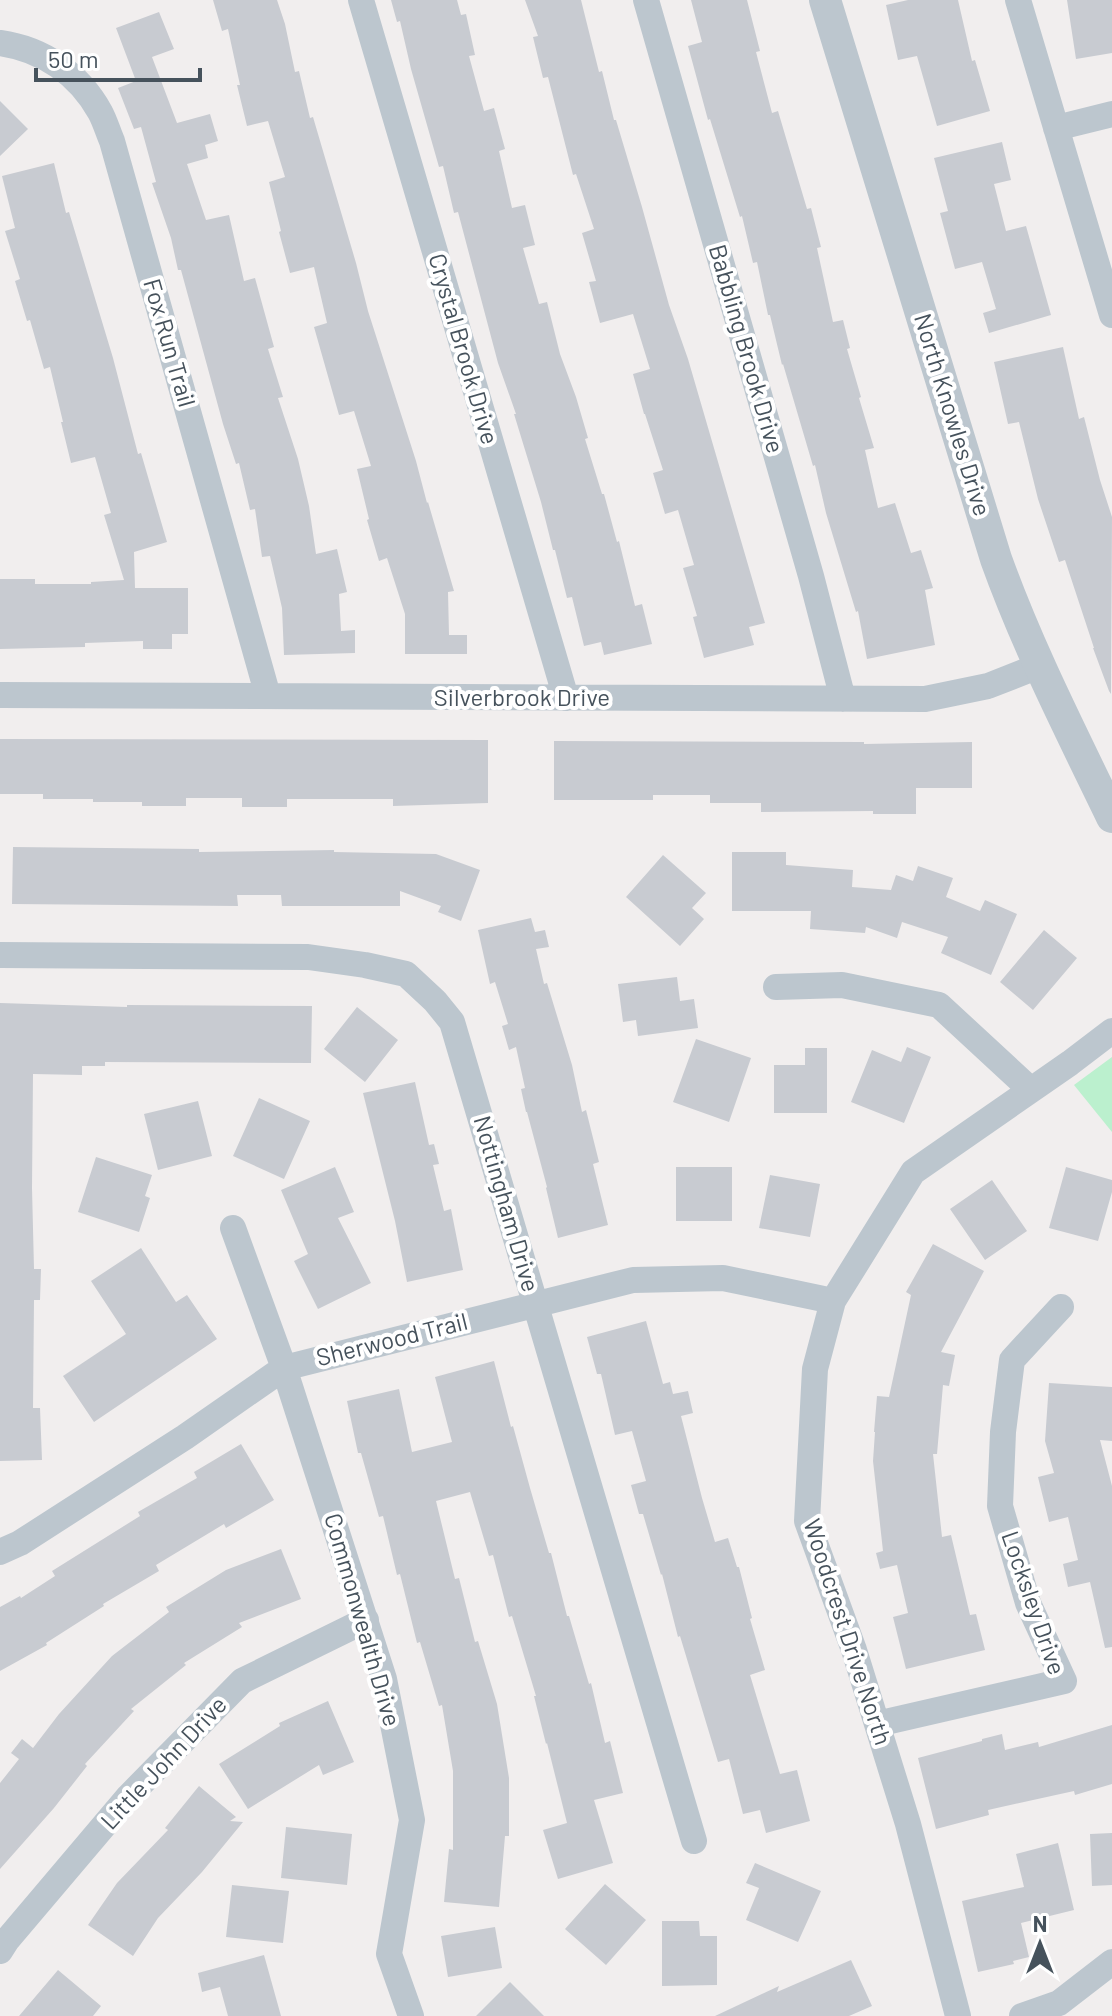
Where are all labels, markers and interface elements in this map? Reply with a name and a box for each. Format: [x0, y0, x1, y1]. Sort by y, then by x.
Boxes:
scale bar [36, 32, 200, 82]
text: 50 m [48, 44, 99, 73]
street label: Babbling Brook Drive [704, 241, 791, 456]
street label: Crystal Brook Drive [423, 250, 506, 447]
street label: Fox Run Trail [138, 275, 203, 410]
street label: North Knowles Drive [909, 310, 998, 519]
street label: Silverbrook Drive [434, 682, 610, 711]
street label: Nottingham Drive [468, 1112, 546, 1295]
street label: Sherwood Trail [313, 1306, 470, 1371]
street label: Commonwealth Drive [319, 1510, 408, 1729]
street label: Woodcrest Drive North [798, 1515, 899, 1748]
street label: Locksley Drive [996, 1527, 1073, 1678]
street label: Little John Drive [94, 1689, 232, 1835]
north arrow [1000, 1904, 1080, 1984]
text: N [1033, 1910, 1047, 1936]

